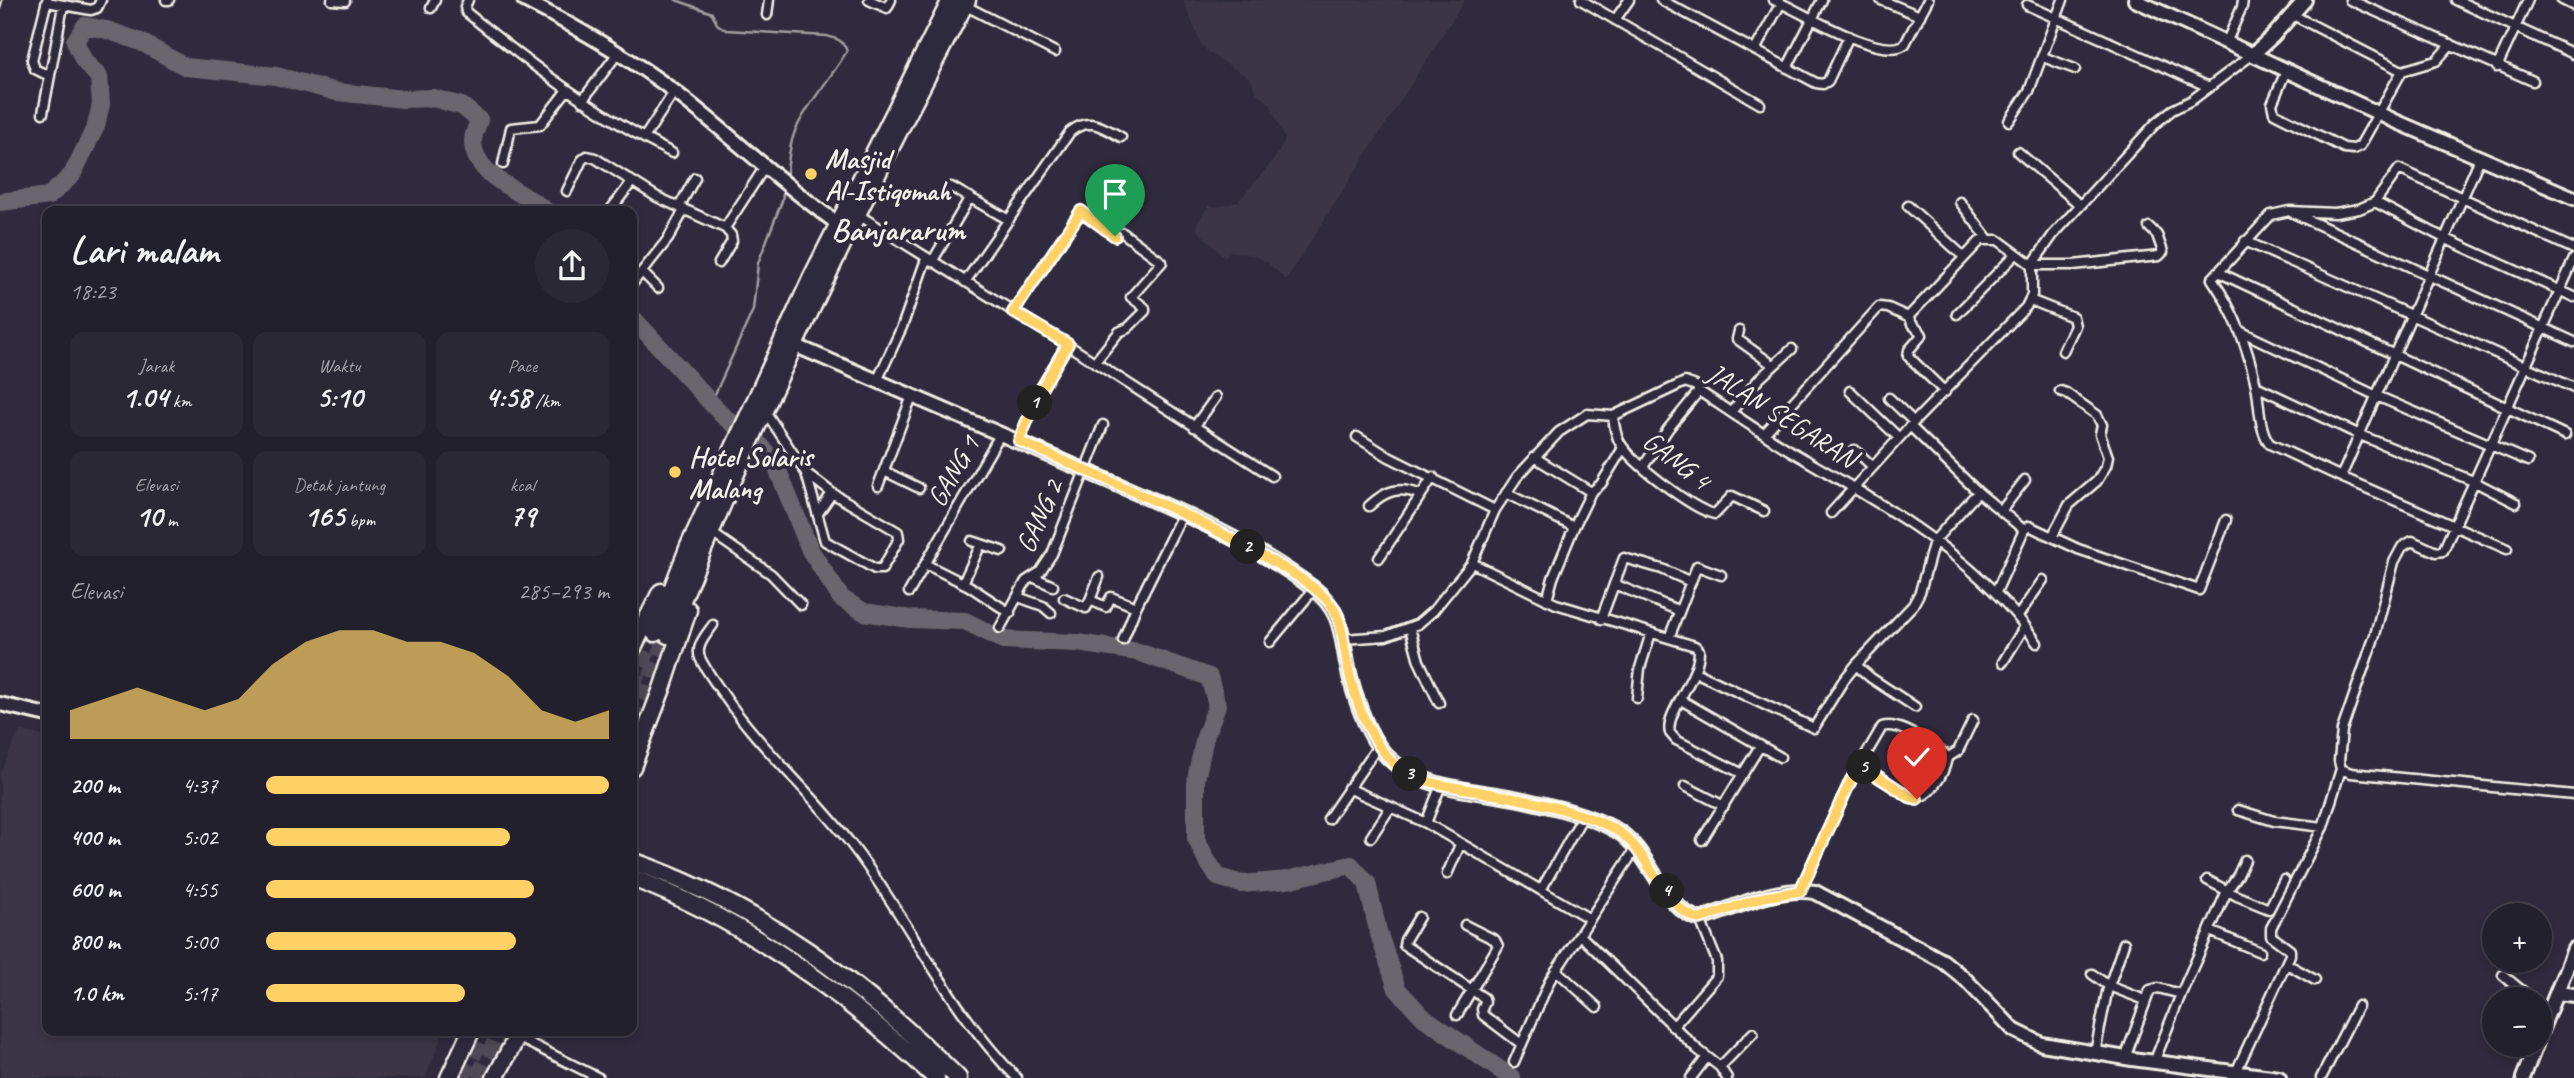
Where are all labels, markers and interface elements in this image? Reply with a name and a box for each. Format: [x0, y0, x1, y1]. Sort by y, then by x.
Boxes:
place label: Masjid Al-Istiqomah [825, 141, 952, 208]
pin [1085, 164, 1145, 236]
marker: Masjid Al-Istiqomah [803, 166, 819, 182]
icon: arrive [1096, 175, 1134, 213]
district label: Banjararum [831, 209, 967, 250]
text: Lari malam [70, 227, 218, 274]
button: share [535, 229, 609, 303]
text: 18:23 [70, 277, 116, 306]
text: Jarak [139, 354, 174, 378]
text: Waktu [318, 354, 361, 378]
text: Pace [508, 354, 537, 378]
street label: JALAN SEGARAN [1699, 354, 1867, 477]
text: 1.04 [122, 378, 168, 416]
text: 5:10 [317, 378, 362, 416]
text: 4:58 [485, 378, 531, 416]
pin: 1 [1018, 386, 1052, 420]
text: km [168, 389, 191, 413]
text: /km [531, 389, 560, 413]
text: 1 [1030, 390, 1039, 414]
street label: GANG 4 [1636, 423, 1720, 499]
street label: GANG 1 [919, 428, 988, 513]
place label: Hotel Solaris Malang [689, 439, 816, 506]
marker: Hotel Solaris Malang [667, 464, 683, 480]
street label: GANG 2 [1007, 472, 1071, 558]
text: Elevasi [135, 473, 178, 497]
text: Detak jantung [294, 473, 385, 497]
text: kcal [510, 473, 535, 497]
text: 10 [135, 497, 162, 535]
text: 165 [304, 497, 344, 535]
text: 79 [509, 497, 536, 535]
text: m [162, 508, 178, 532]
text: bpm [344, 508, 375, 532]
pin: 2 [1230, 530, 1266, 564]
text: 2 [1243, 534, 1252, 558]
text: Elevasi [70, 577, 123, 606]
text: 285–293 m [518, 577, 609, 606]
pin [1887, 727, 1947, 799]
icon: check [1898, 738, 1936, 776]
pin: 5 [1846, 750, 1882, 784]
text: 5 [1859, 754, 1868, 778]
pin: 3 [1392, 756, 1428, 792]
text: 3 [1405, 761, 1414, 785]
text: 200 m [70, 771, 120, 800]
text: 4:37 [182, 771, 218, 800]
text: 400 m [70, 823, 120, 852]
text: 5:02 [182, 823, 218, 852]
pin: 4 [1650, 874, 1684, 908]
text: 600 m [70, 875, 120, 904]
text: 4:55 [182, 875, 218, 904]
text: 4 [1662, 878, 1671, 902]
map controls [2482, 903, 2552, 1057]
button: + [2482, 903, 2552, 973]
text: 800 m [70, 927, 120, 956]
text: 5:00 [182, 927, 218, 956]
text: 1.0 km [70, 979, 124, 1008]
text: 5:17 [182, 979, 218, 1008]
button: − [2482, 987, 2552, 1057]

